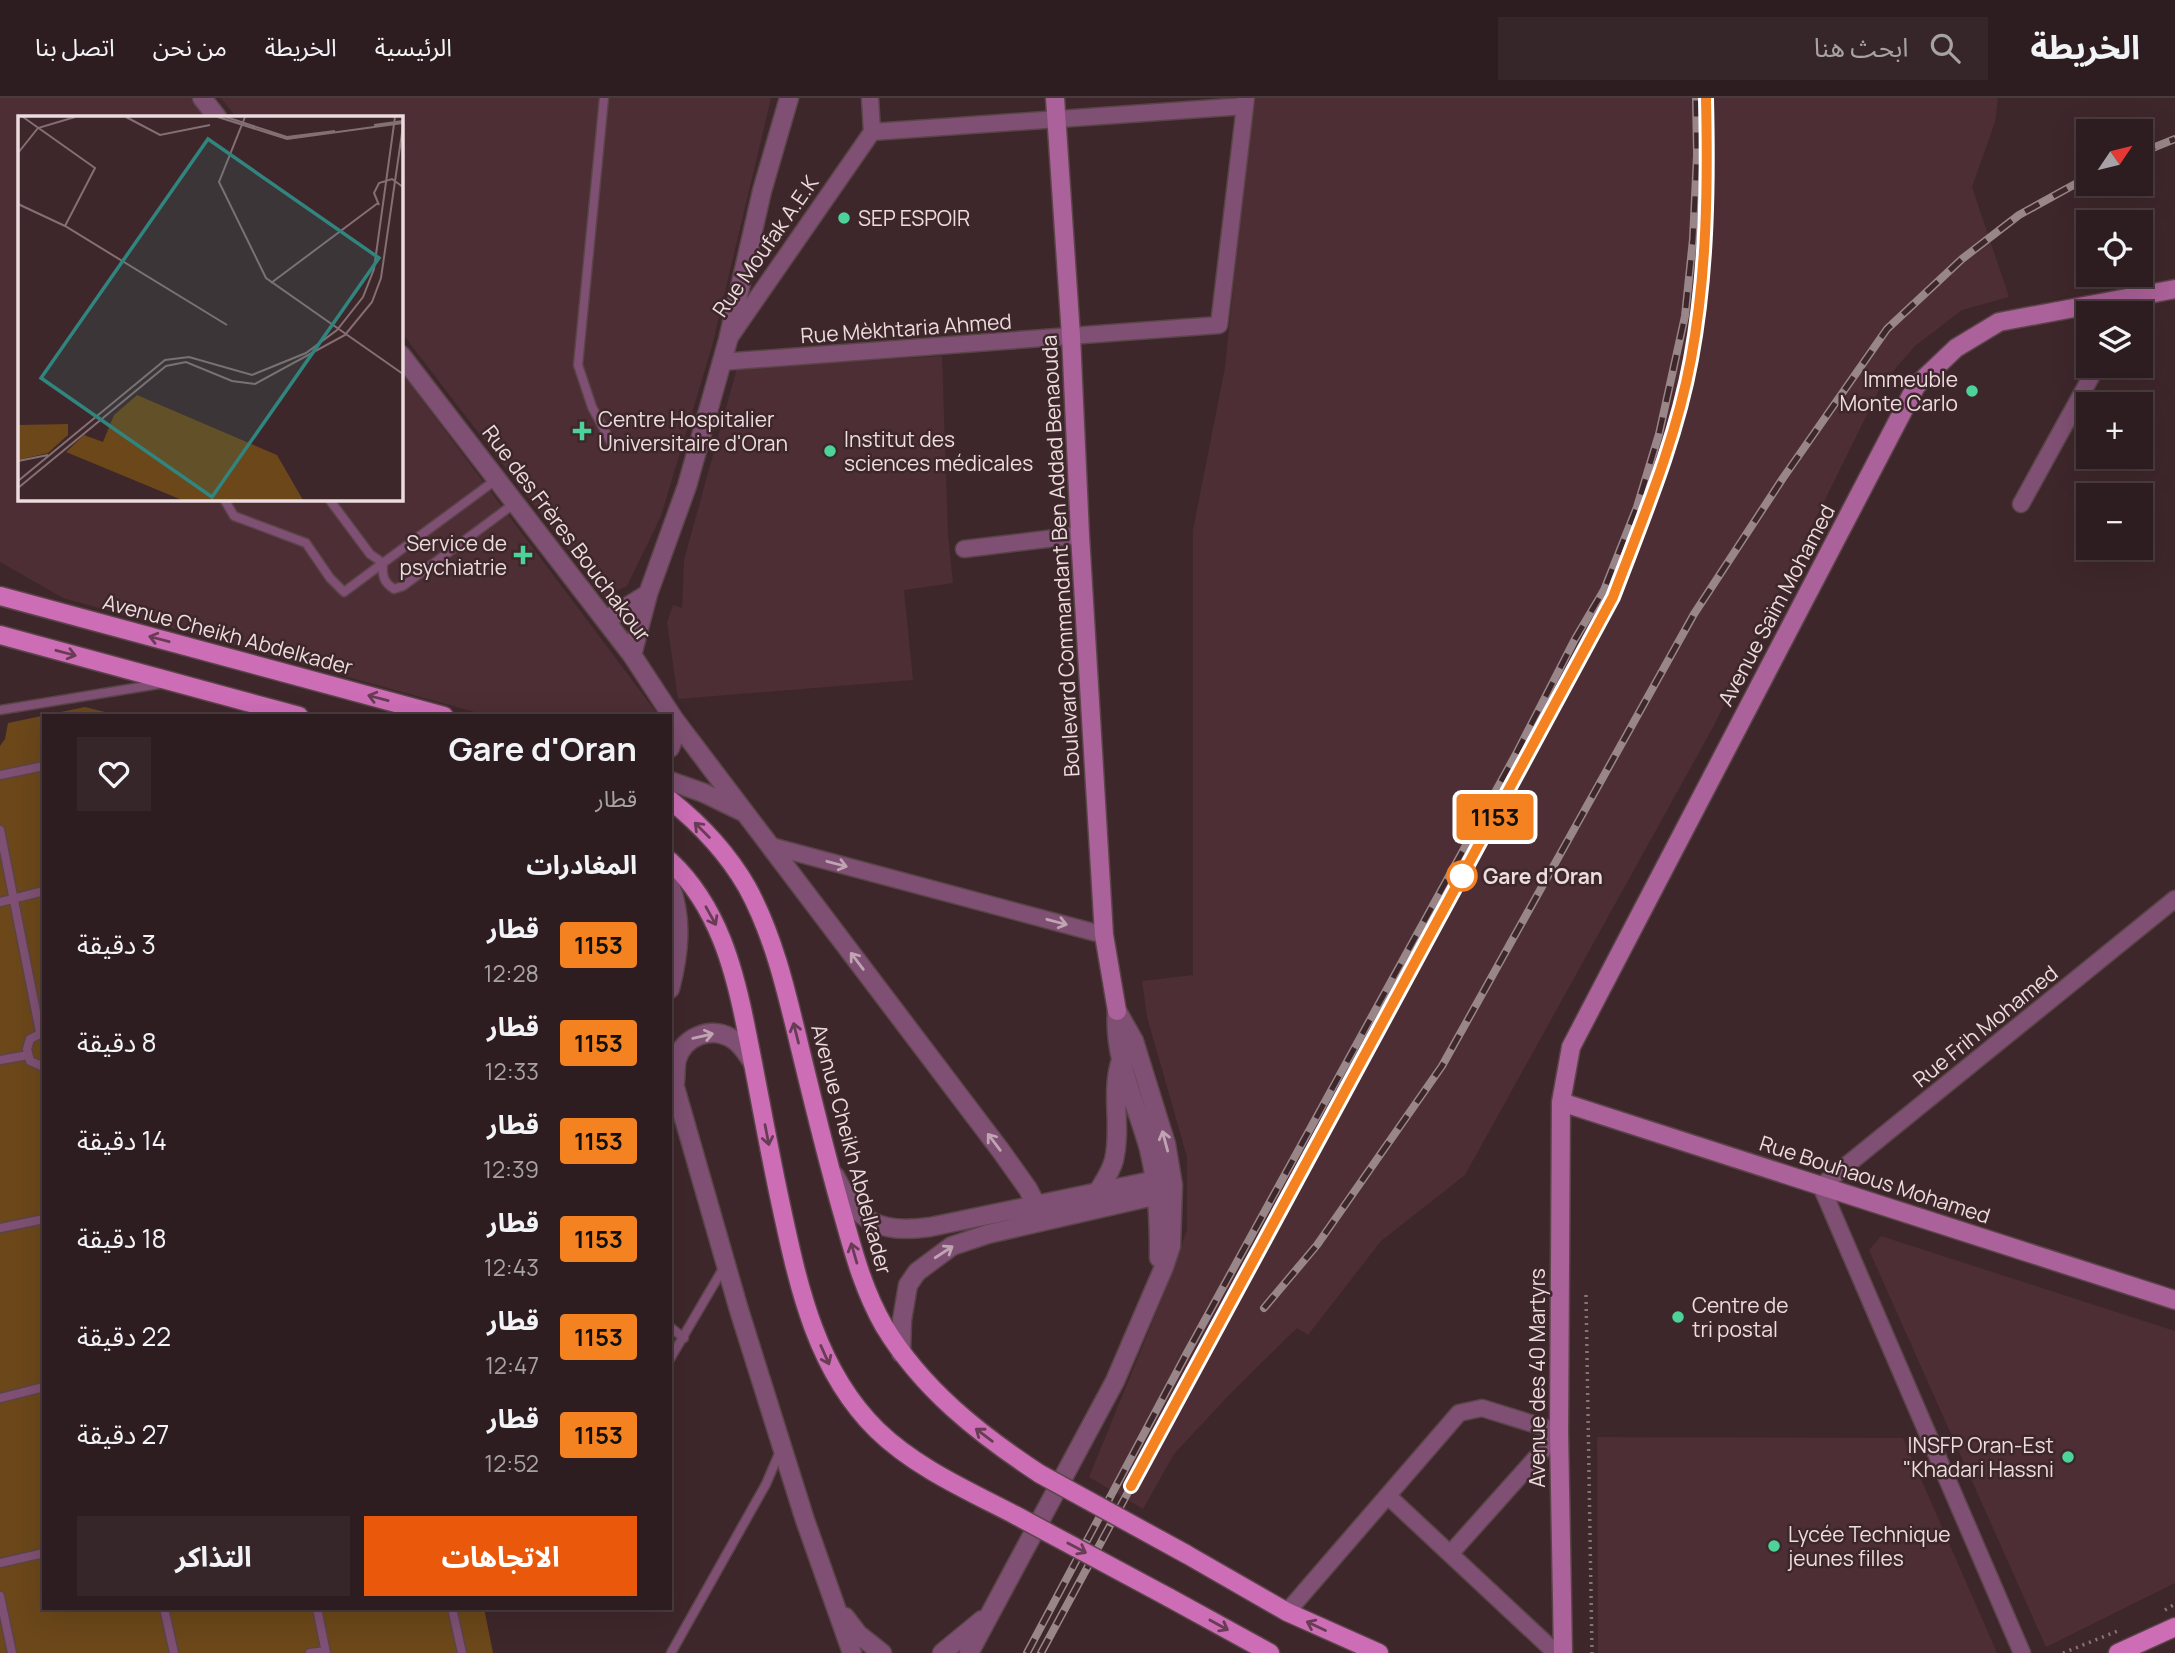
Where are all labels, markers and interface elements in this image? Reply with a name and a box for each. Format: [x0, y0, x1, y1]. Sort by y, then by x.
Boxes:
search box [1498, 17, 1988, 80]
text: الخريطة [2030, 24, 2140, 69]
text: ابحث هنا [1814, 29, 1908, 65]
icon: search [1926, 29, 1964, 67]
text: اتصل بنا [35, 30, 115, 63]
text: من نحن [153, 30, 227, 63]
text: الخريطة [265, 30, 337, 63]
text: الرئيسية [375, 30, 452, 63]
inset map [18, 116, 402, 500]
north arrow [2076, 119, 2152, 196]
map controls [2076, 119, 2153, 560]
street label: Rue Moufak A.E.K [706, 169, 825, 322]
place label: SEP ESPOIR [858, 204, 970, 232]
marker: SEP ESPOIR [836, 210, 852, 226]
button: locate [2076, 210, 2153, 287]
button: layers [2076, 301, 2153, 378]
street label: Rue Mèkhtaria Ahmed [799, 307, 1013, 349]
street label: Boulevard Commandant Ben Addad Benaouda [1034, 334, 1086, 778]
place label: Immeuble Monte Carlo [1839, 365, 1958, 417]
marker: Immeuble Monte Carlo [1964, 383, 1980, 399]
button: + [2076, 392, 2153, 469]
place label: Centre Hospitalier Universitaire d'Oran [598, 405, 788, 457]
street label: Rue des Frères Bouchakour [476, 419, 658, 647]
marker: Centre Hospitalier Universitaire d'Oran [572, 421, 592, 441]
place label: Institut des sciences médicales [844, 425, 1033, 477]
marker: Institut des sciences médicales [822, 443, 838, 459]
button: − [2076, 483, 2153, 560]
street label: Avenue Saïm Mohamed [1711, 499, 1841, 711]
place label: Service de psychiatrie [400, 529, 507, 581]
marker: Service de psychiatrie [513, 545, 533, 565]
street label: Avenue Cheikh Abdelkader [100, 587, 356, 681]
one-way arrow [148, 632, 170, 645]
one-way arrow [54, 647, 77, 660]
one-way arrow [367, 691, 390, 704]
text: Gare d'Oran [448, 726, 637, 771]
button: heart [77, 737, 151, 811]
text: قطار [595, 782, 637, 814]
line badge: 1153 [1446, 794, 1544, 840]
text: 1153 [1470, 800, 1520, 833]
one-way arrow [694, 822, 711, 839]
text: المغادرات [526, 846, 637, 882]
one-way arrow [825, 858, 848, 871]
marker: Gare d'Oran [1447, 861, 1477, 891]
place label: Gare d'Oran [1483, 862, 1603, 890]
one-way arrow [704, 905, 718, 925]
text: قطار [487, 910, 539, 946]
one-way arrow [1045, 916, 1068, 929]
text: 3 دقيقة [77, 926, 156, 962]
text: 1153 [574, 928, 623, 961]
one-way arrow [850, 952, 865, 970]
text: 12:28 [484, 957, 539, 989]
street label: Rue Frih Mohamed [1907, 959, 2063, 1093]
text: قطار [487, 1008, 539, 1044]
street label: Avenue Cheikh Abdelkader [805, 1021, 899, 1277]
one-way arrow [789, 1023, 802, 1045]
text: 8 دقيقة [77, 1024, 157, 1060]
text: 1153 [574, 1026, 623, 1059]
one-way arrow [691, 1029, 713, 1042]
text: 12:33 [485, 1055, 539, 1087]
text: قطار [487, 1106, 539, 1142]
text: 14 دقيقة [77, 1122, 167, 1158]
one-way arrow [761, 1123, 774, 1146]
text: 1153 [574, 1124, 623, 1157]
street label: Rue Bouhaous Mohamed [1756, 1128, 1994, 1230]
one-way arrow [1157, 1130, 1170, 1152]
one-way arrow [987, 1133, 1002, 1152]
text: 12:39 [483, 1153, 539, 1185]
text: قطار [487, 1204, 539, 1240]
text: 18 دقيقة [77, 1220, 167, 1256]
text: 1153 [574, 1222, 623, 1255]
one-way arrow [847, 1243, 860, 1265]
one-way arrow [933, 1245, 953, 1259]
text: 12:43 [484, 1251, 539, 1283]
street label: Avenue des 40 Martyrs [1523, 1268, 1551, 1488]
place label: Centre de tri postal [1692, 1291, 1788, 1343]
text: قطار [487, 1302, 539, 1338]
marker: Centre de tri postal [1670, 1309, 1686, 1325]
text: 22 دقيقة [77, 1318, 171, 1354]
text: 1153 [574, 1320, 623, 1353]
one-way arrow [819, 1344, 832, 1365]
text: 12:47 [485, 1349, 539, 1381]
text: قطار [487, 1400, 539, 1436]
text: 27 دقيقة [77, 1416, 169, 1452]
text: 1153 [574, 1418, 623, 1451]
one-way arrow [975, 1427, 994, 1442]
place label: INSFP Oran-Est "Khadari Hassni [1903, 1431, 2054, 1483]
text: 12:52 [484, 1447, 539, 1479]
marker: INSFP Oran-Est "Khadari Hassni [2060, 1449, 2076, 1465]
button: التذاكر [77, 1516, 350, 1596]
button: الاتجاهات [364, 1516, 637, 1596]
place label: Lycée Technique jeunes filles [1787, 1520, 1951, 1572]
marker: Lycée Technique jeunes filles [1766, 1538, 1782, 1554]
one-way arrow [1066, 1542, 1087, 1555]
one-way arrow [1208, 1619, 1229, 1632]
one-way arrow [1306, 1619, 1327, 1632]

